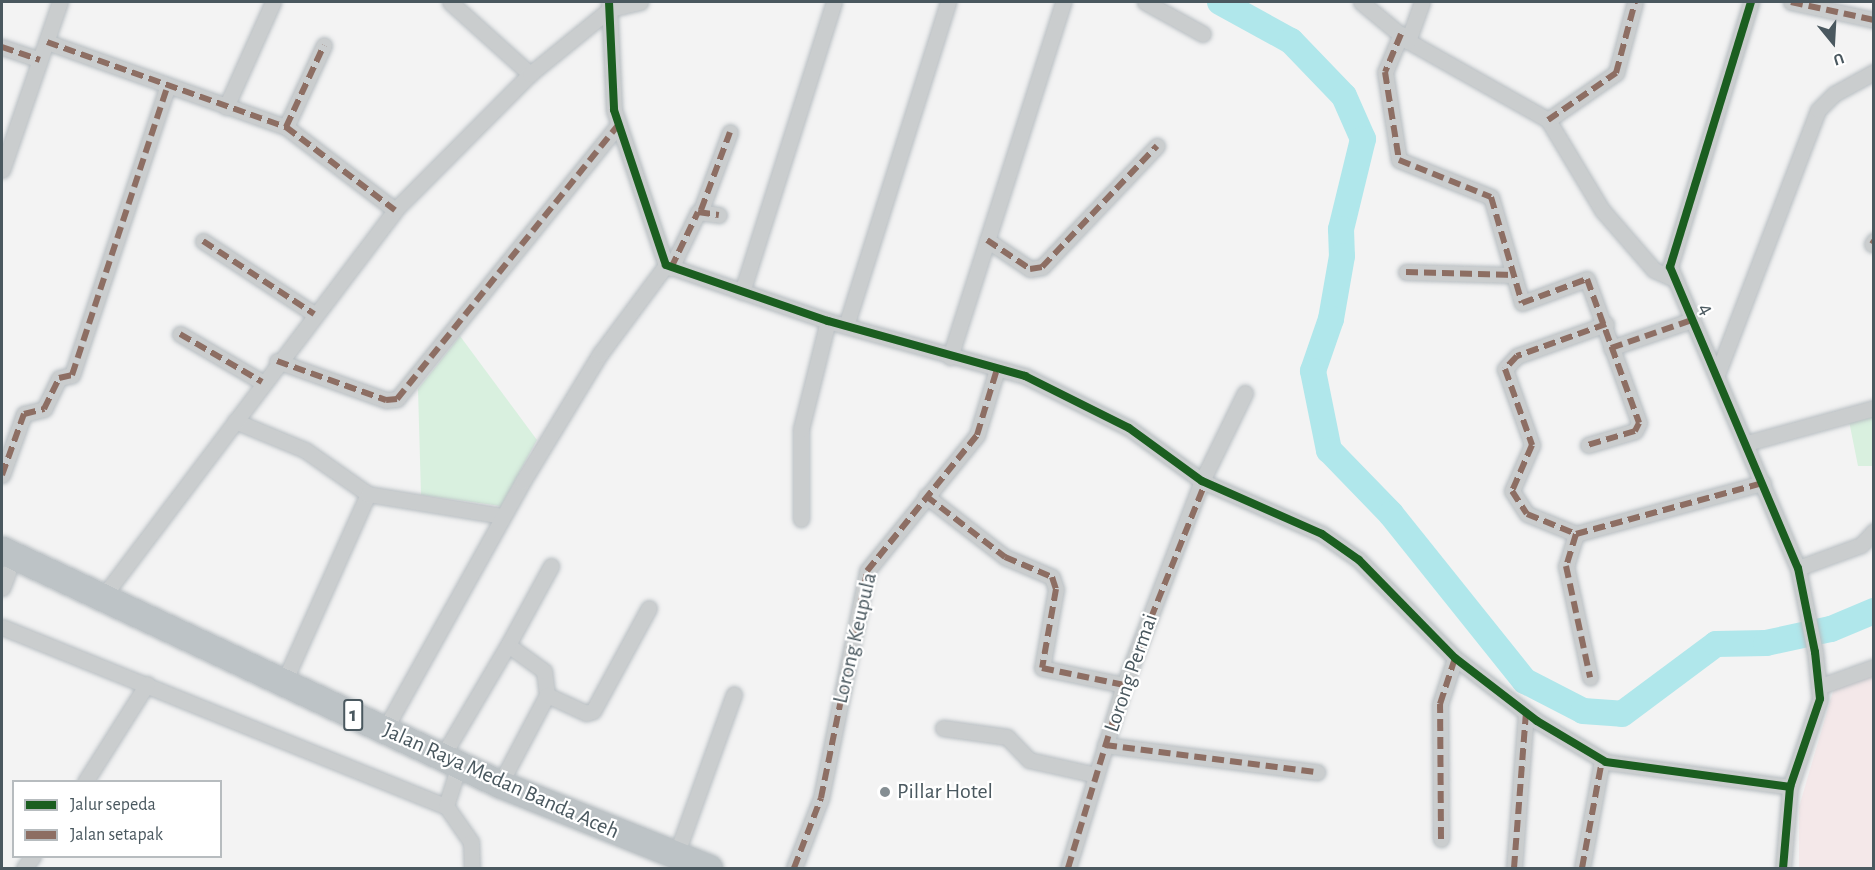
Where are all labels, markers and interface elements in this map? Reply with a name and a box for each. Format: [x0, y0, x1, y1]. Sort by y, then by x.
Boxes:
north arrow [1803, 12, 1863, 72]
text: U [1831, 50, 1846, 68]
street label: 4 [1692, 298, 1720, 320]
street label: Lorong Keupula [827, 570, 883, 706]
street label: Lorong Permai [1098, 610, 1164, 736]
road number: 1 [342, 697, 364, 733]
street label: Jalan Raya Medan Banda Aceh [379, 717, 623, 845]
place label: Pillar Hotel [897, 779, 993, 805]
legend [12, 780, 222, 858]
marker: Pillar Hotel [878, 785, 892, 799]
text: Jalur sepeda [70, 796, 156, 814]
text: Jalan setapak [70, 826, 163, 844]

